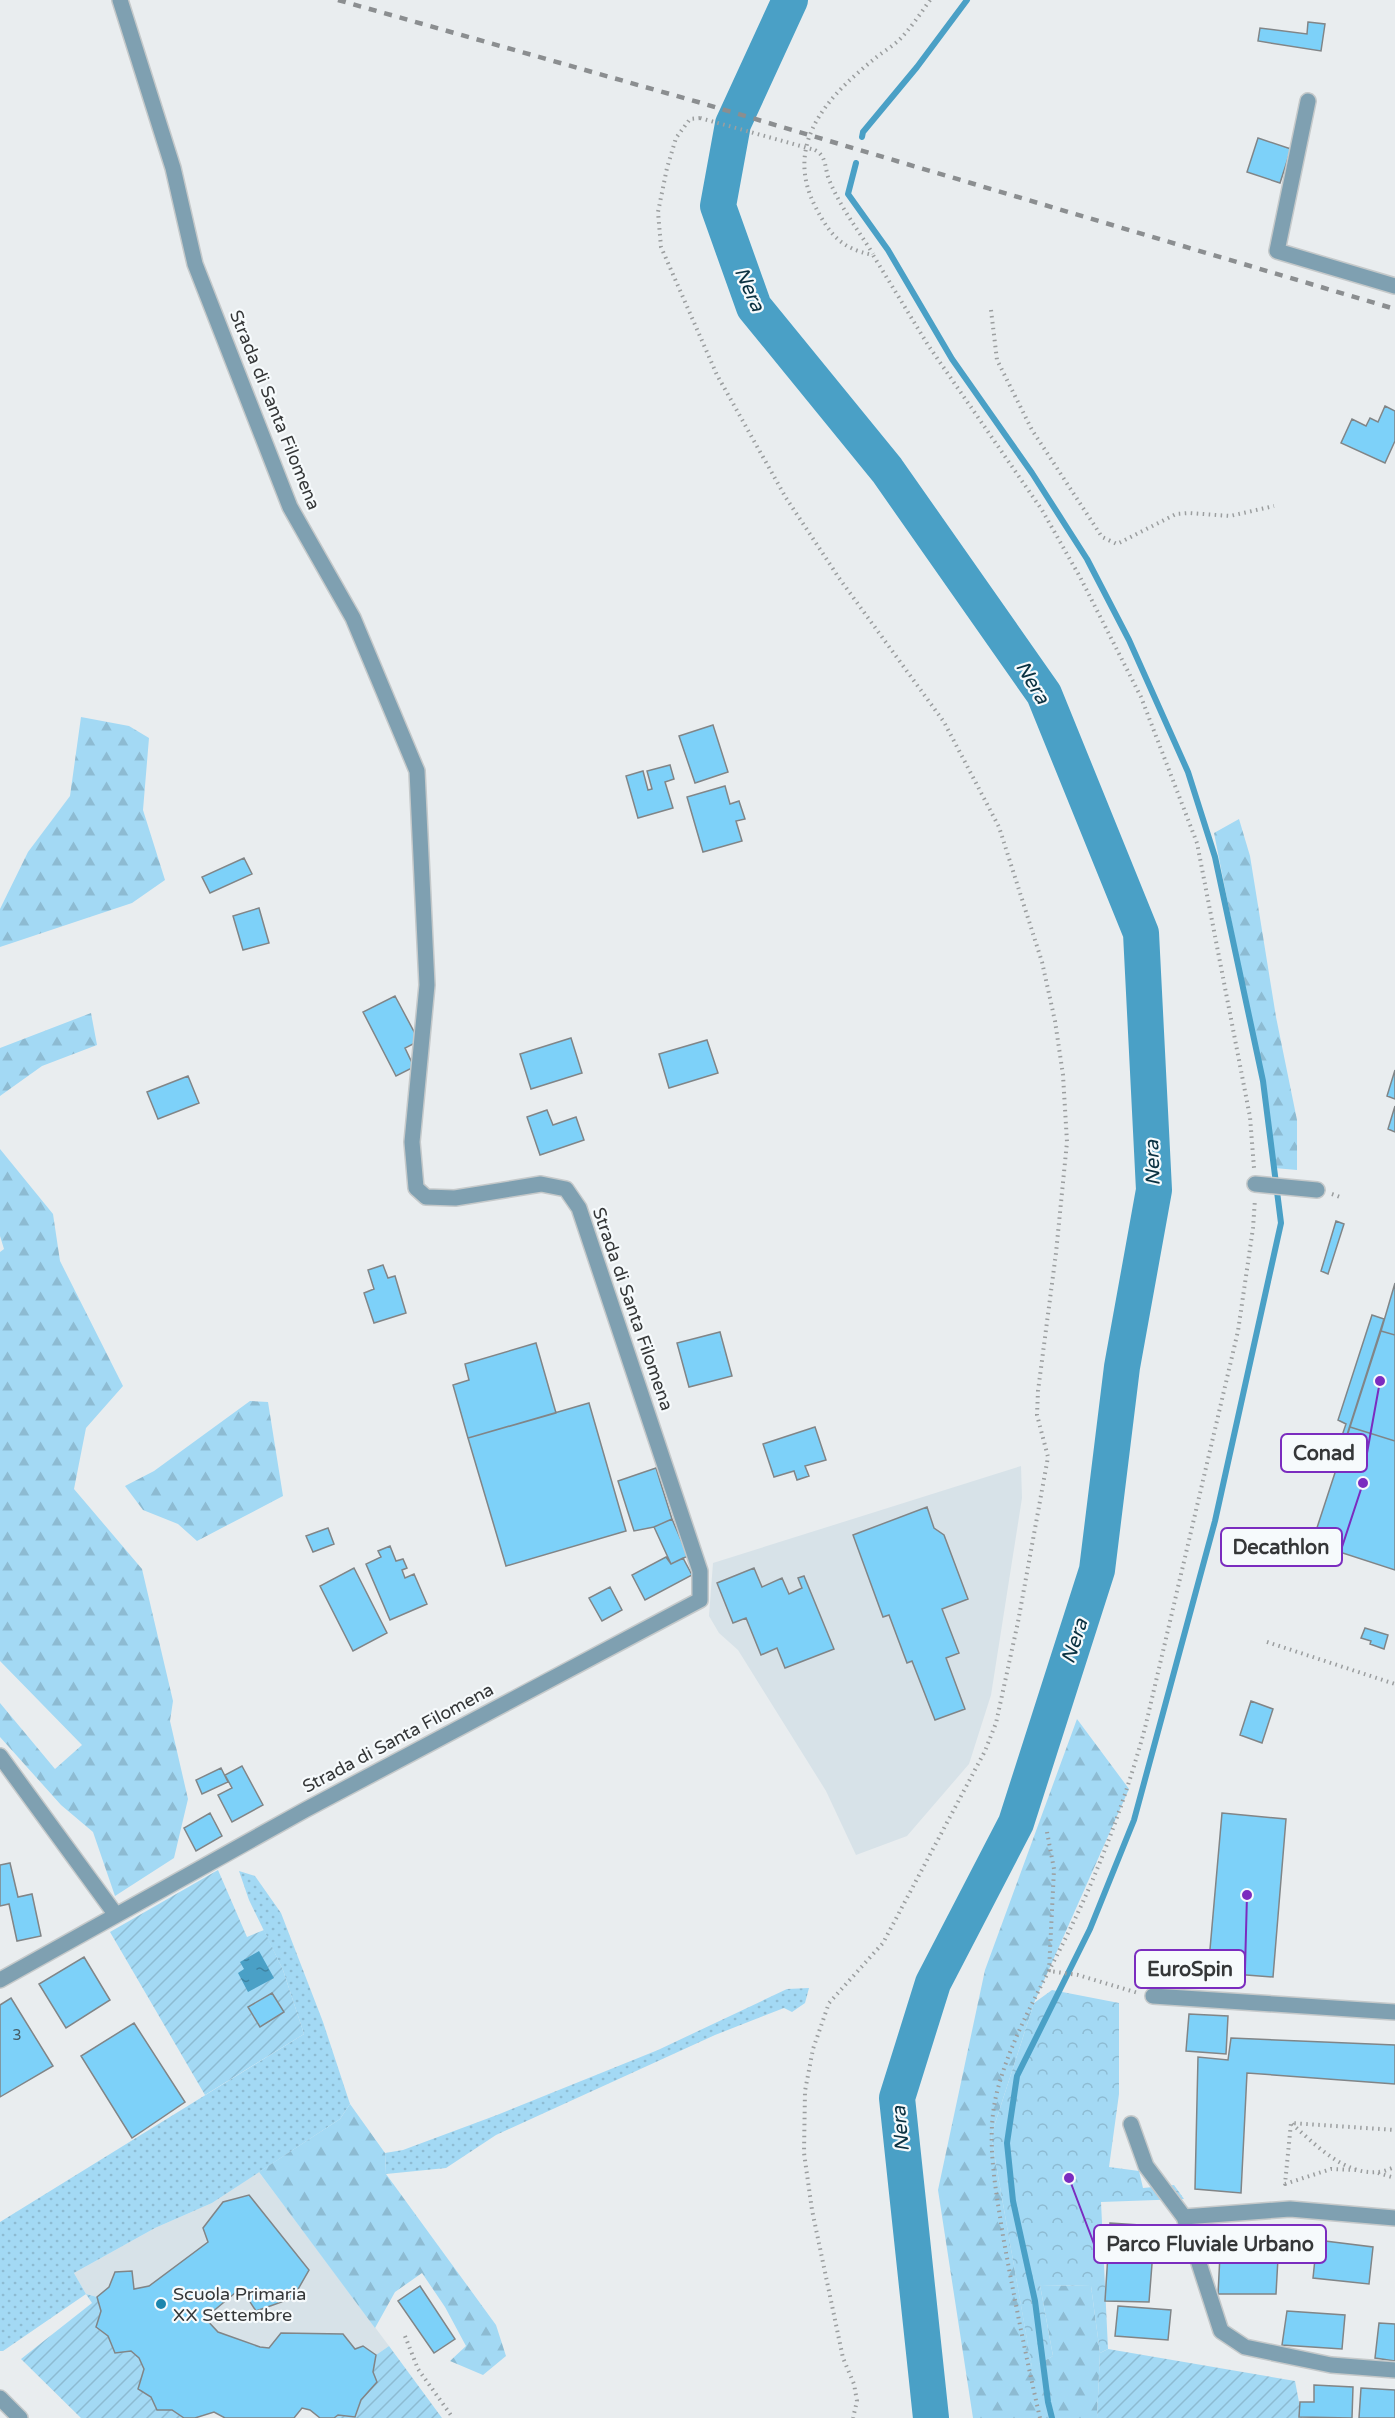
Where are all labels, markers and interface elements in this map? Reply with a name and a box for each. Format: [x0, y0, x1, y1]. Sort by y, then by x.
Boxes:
water label: Nera [729, 264, 770, 316]
street label: Strada di Santa Filomena [225, 307, 325, 513]
water label: Nera [1010, 657, 1055, 709]
water label: Nera [1140, 1139, 1166, 1186]
street label: Strada di Santa Filomena [588, 1205, 678, 1413]
callout: Conad [1281, 1434, 1367, 1472]
text: Conad [1293, 1442, 1355, 1466]
callout: Decathlon [1221, 1528, 1342, 1566]
text: Decathlon [1233, 1536, 1329, 1560]
water label: Nera [1056, 1615, 1094, 1667]
street label: Strada di Santa Filomena [299, 1678, 497, 1798]
callout: EuroSpin [1135, 1950, 1245, 1988]
text: EuroSpin [1147, 1958, 1233, 1982]
house number: 3 [12, 2026, 22, 2044]
water label: Nera [887, 2104, 915, 2153]
callout: Parco Fluviale Urbano [1094, 2225, 1326, 2263]
text: Parco Fluviale Urbano [1106, 2233, 1314, 2257]
place label: Scuola Primaria XX Settembre [173, 2283, 306, 2326]
marker: Scuola Primaria XX Settembre [154, 2297, 168, 2311]

